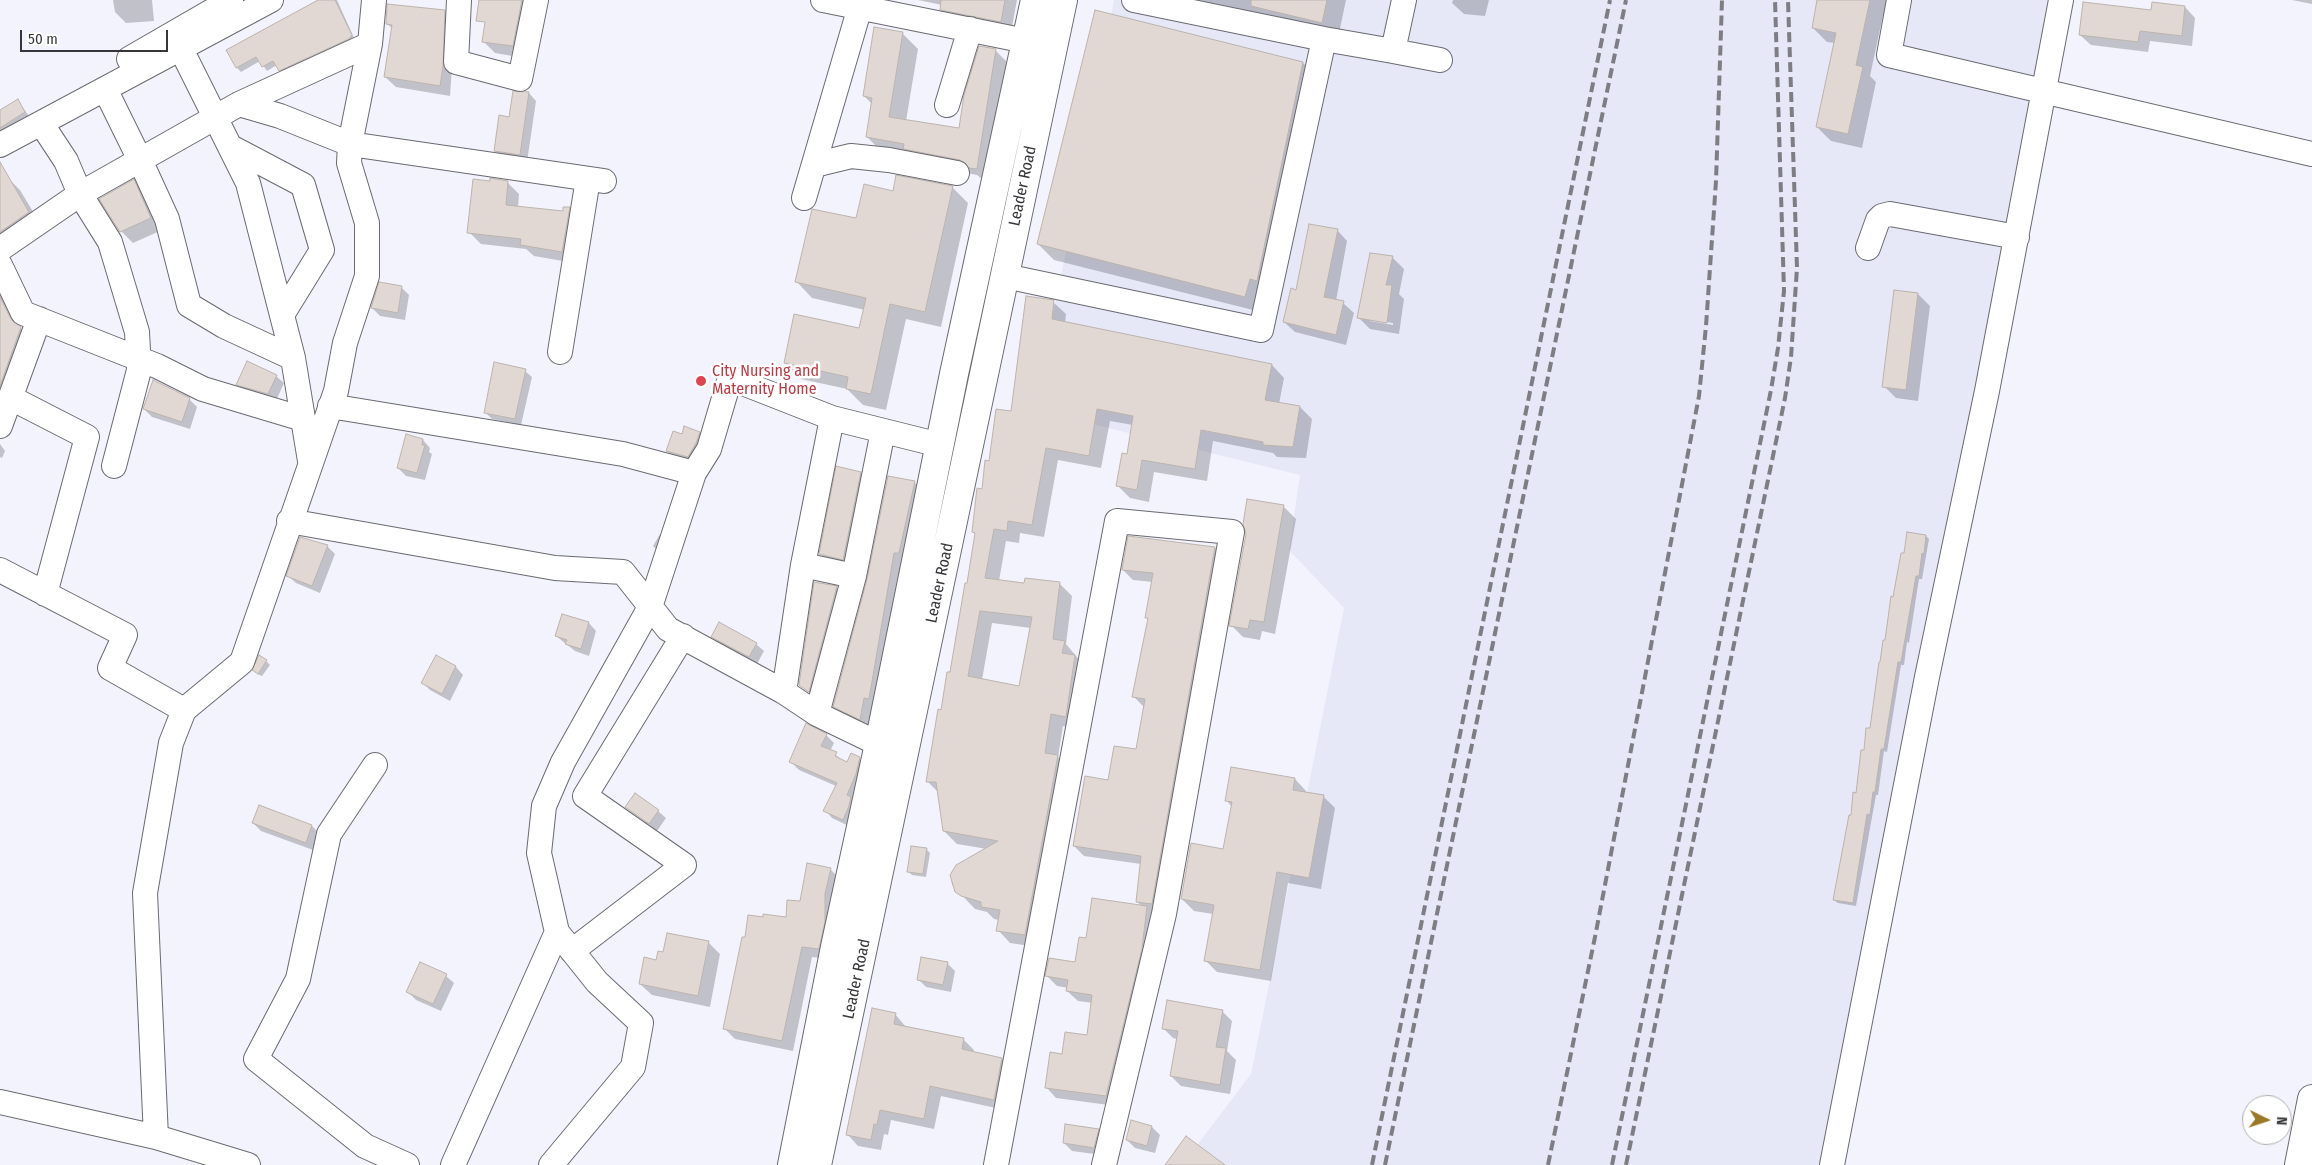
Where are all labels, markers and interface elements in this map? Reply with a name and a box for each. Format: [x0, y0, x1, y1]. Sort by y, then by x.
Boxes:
scale bar [22, 20, 170, 52]
text: 50 m [28, 30, 58, 48]
street label: Leader Road [1005, 144, 1041, 228]
place label: City Nursing and Maternity Home [712, 362, 819, 400]
marker: City Nursing and Maternity Home [694, 374, 708, 388]
street label: Leader Road [922, 541, 958, 625]
street label: Leader Road [839, 937, 875, 1021]
north arrow [2242, 1095, 2292, 1145]
text: N [2273, 1116, 2290, 1126]

